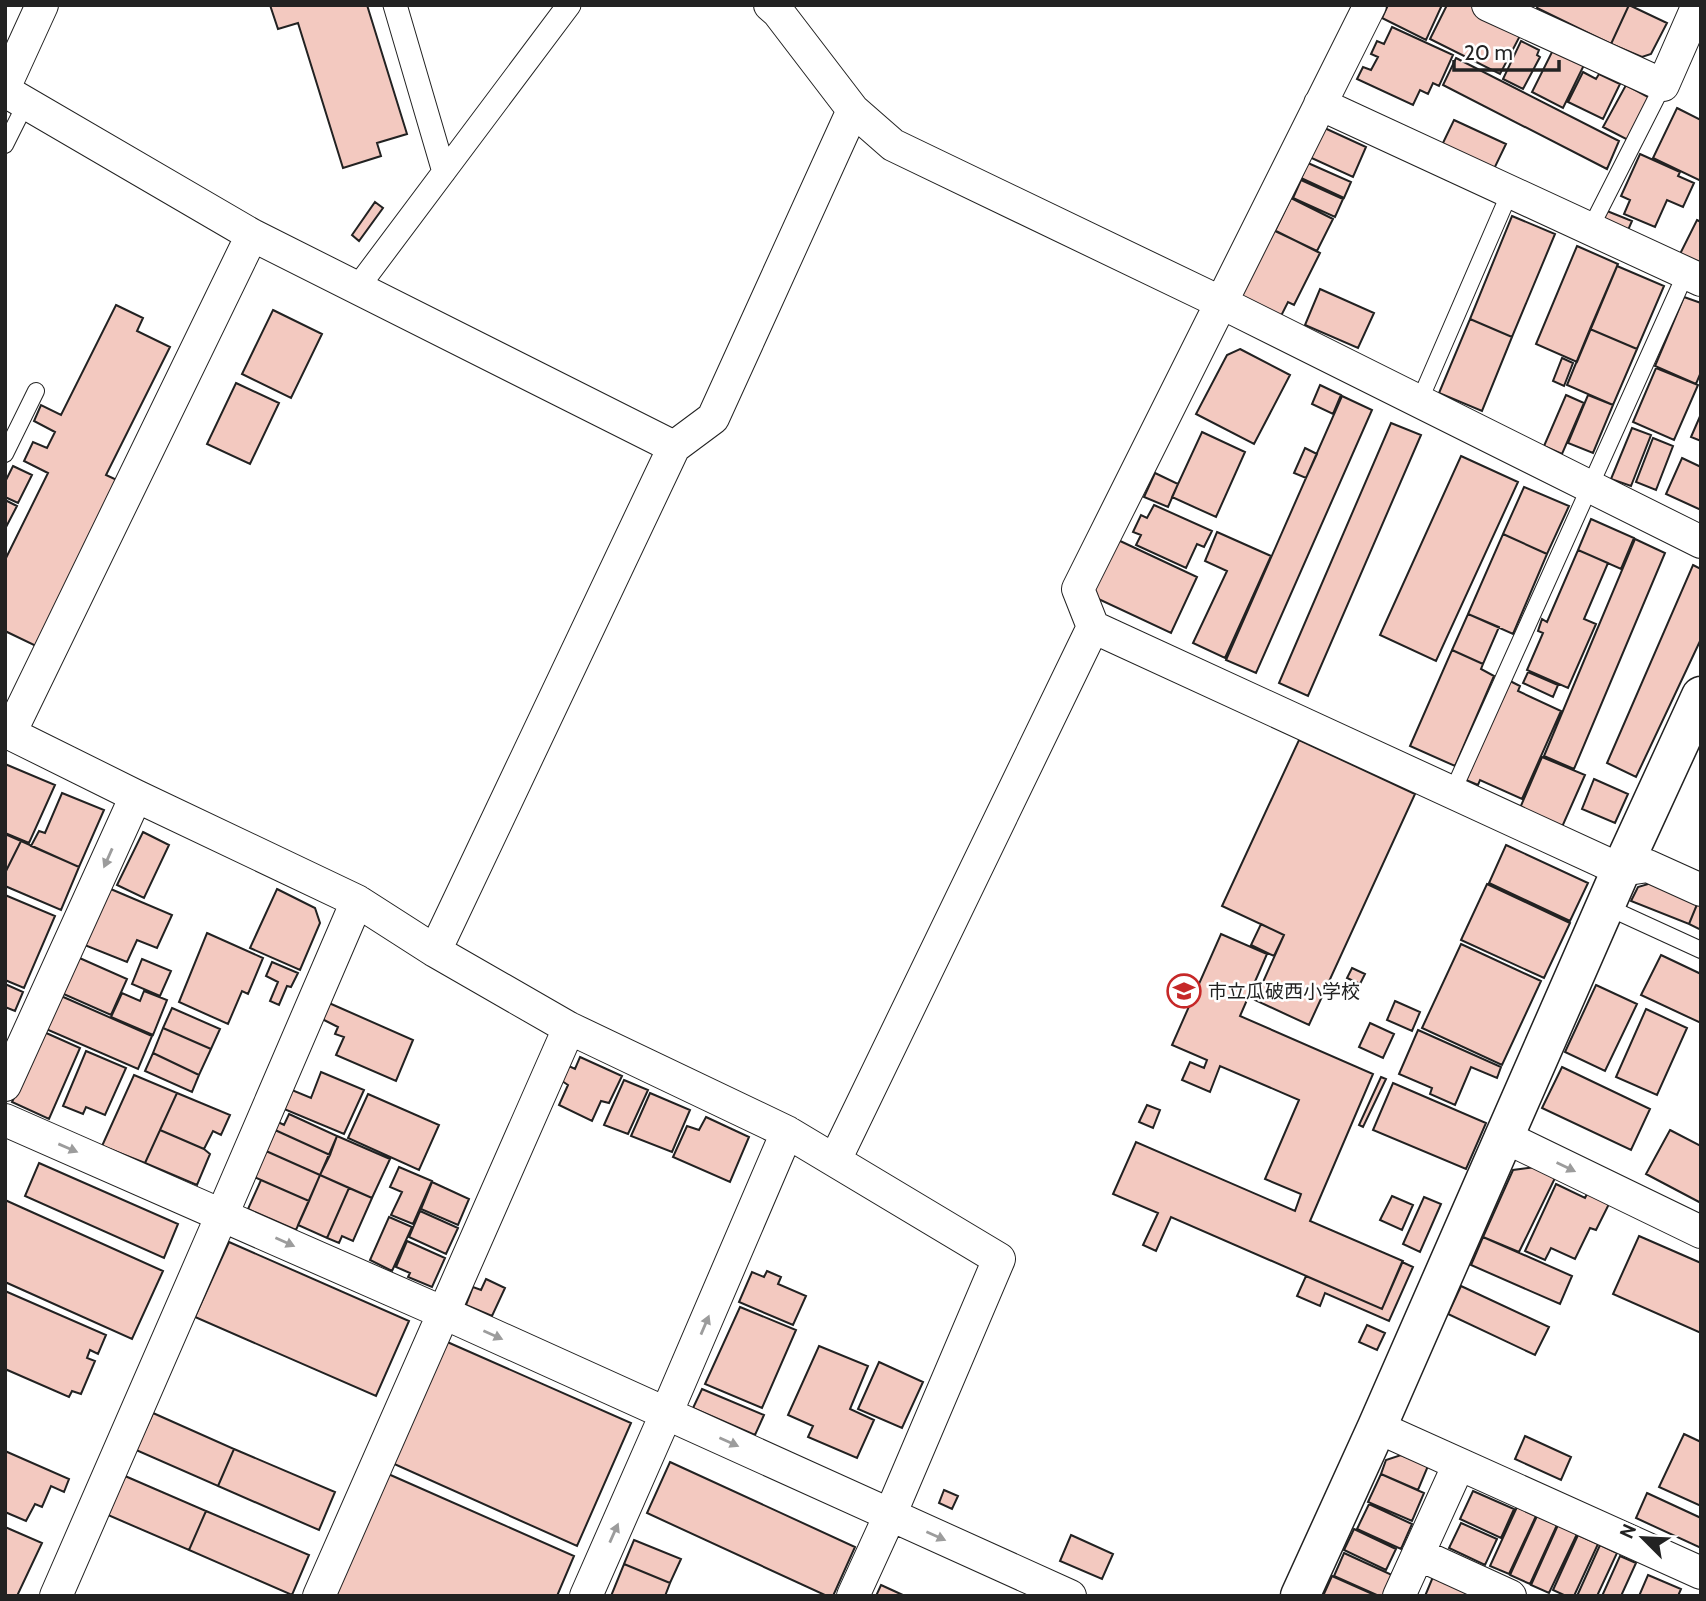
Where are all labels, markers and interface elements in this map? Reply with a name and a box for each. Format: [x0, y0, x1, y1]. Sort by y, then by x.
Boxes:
scale bar [1454, 28, 1559, 72]
text: 20 m [1464, 40, 1513, 65]
one-way arrow [102, 848, 114, 868]
school or university icon: 市立瓜破西小学校 [1165, 972, 1203, 1010]
place label: 市立瓜破西小学校 [1208, 980, 1360, 1003]
one-way arrow [58, 1142, 79, 1153]
one-way arrow [1556, 1161, 1576, 1173]
one-way arrow [275, 1236, 295, 1248]
one-way arrow [699, 1314, 710, 1335]
one-way arrow [483, 1329, 503, 1341]
one-way arrow [718, 1437, 739, 1448]
north arrow [1608, 1503, 1678, 1573]
text: N [1615, 1520, 1641, 1542]
one-way arrow [609, 1523, 620, 1544]
one-way arrow [926, 1530, 946, 1542]

